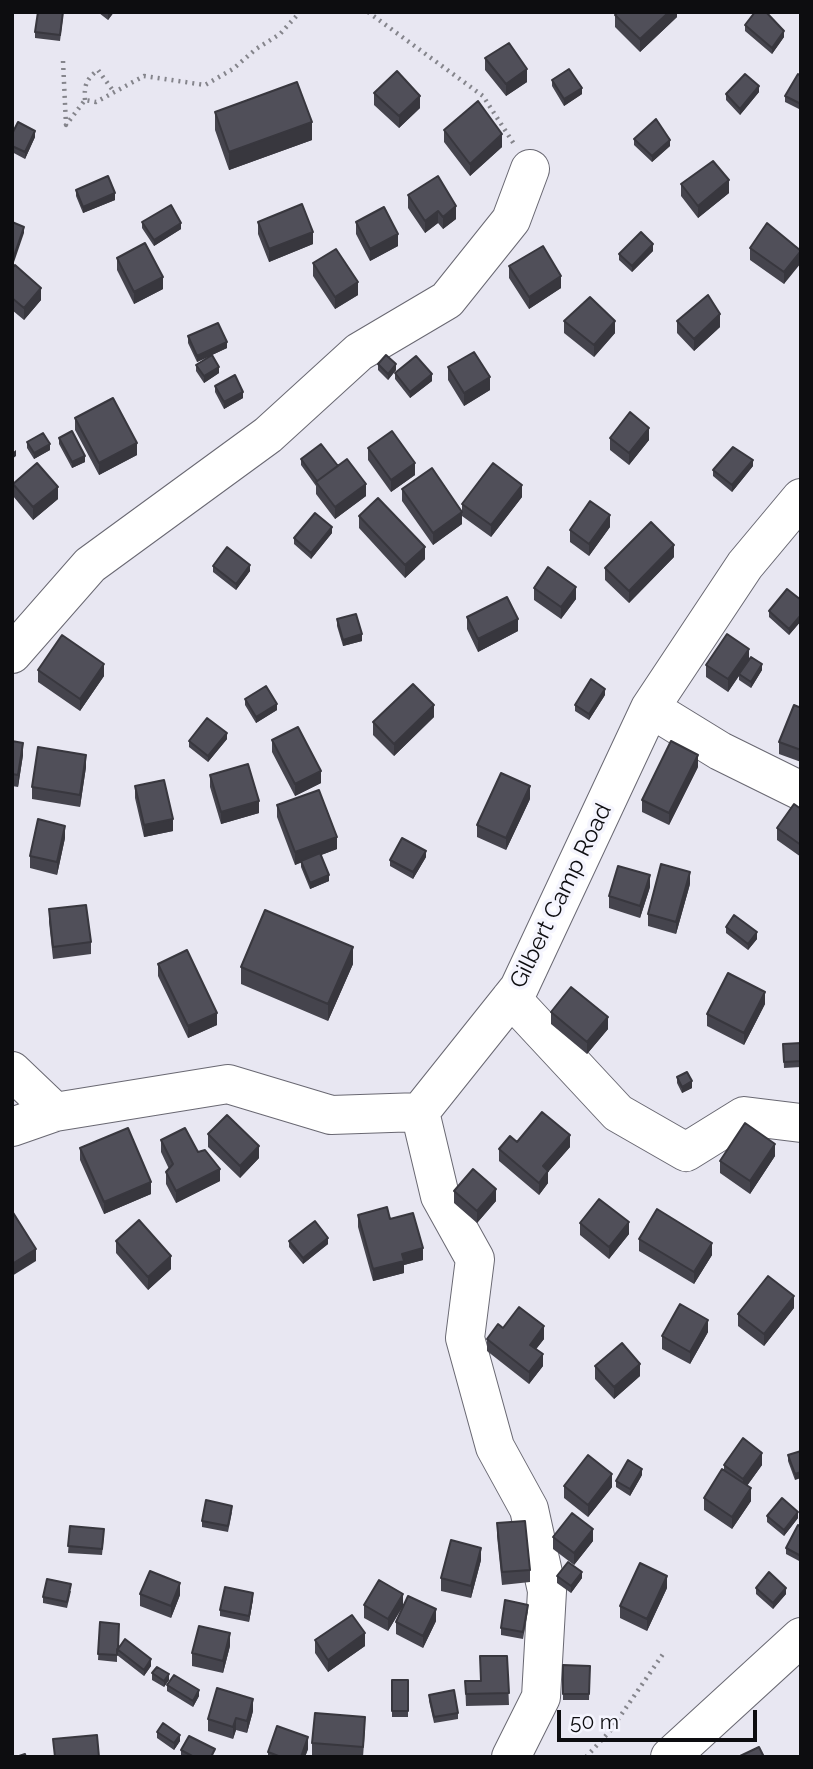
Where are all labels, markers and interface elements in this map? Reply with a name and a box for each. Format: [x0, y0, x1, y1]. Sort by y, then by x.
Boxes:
street label: Gilbert Camp Road [504, 799, 618, 993]
scale bar [561, 1696, 760, 1740]
text: 50 m [570, 1709, 619, 1734]

